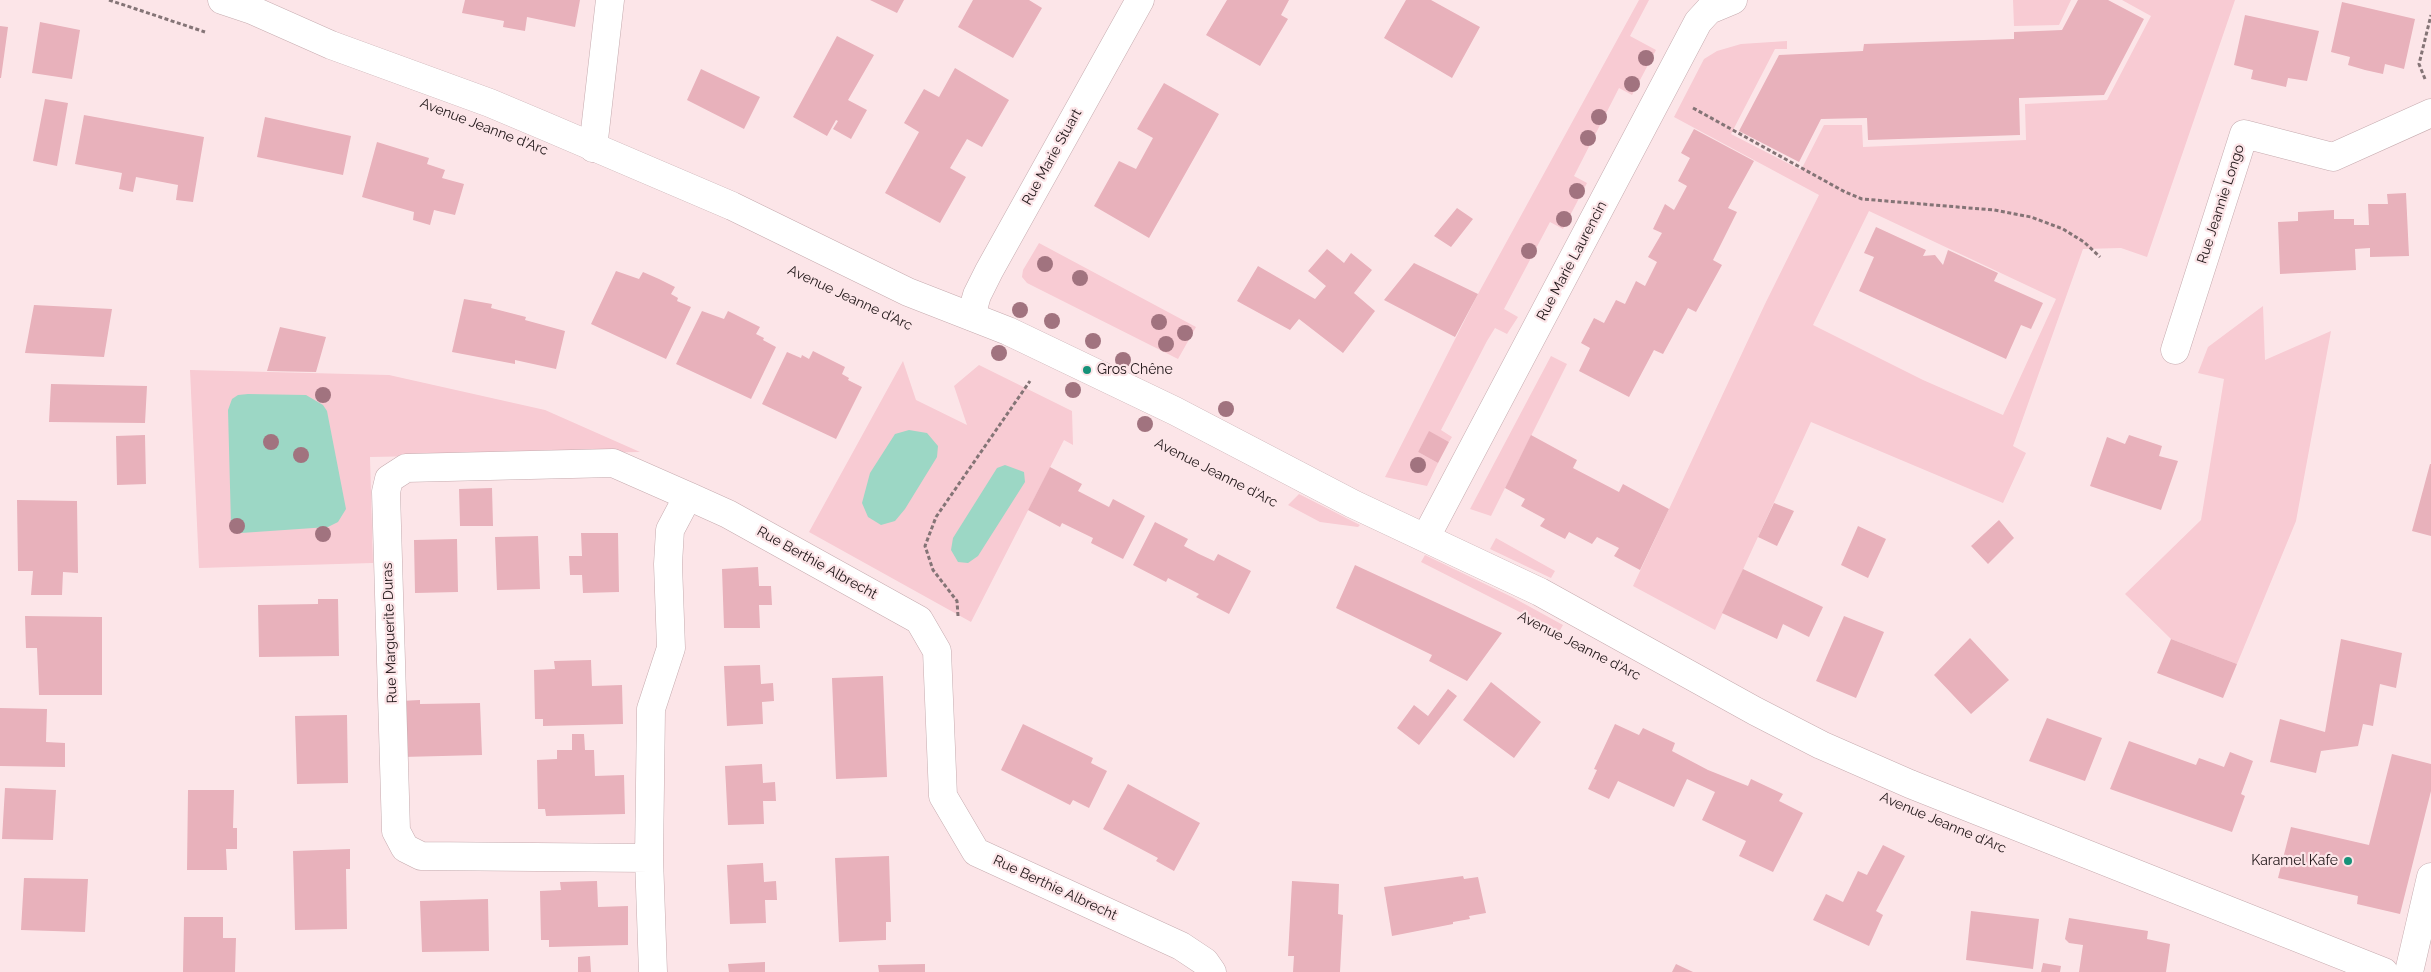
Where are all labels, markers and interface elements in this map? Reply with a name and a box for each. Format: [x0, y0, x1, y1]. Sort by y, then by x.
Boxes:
street label: Avenue Jeanne d'Arc [418, 95, 550, 159]
street label: Rue Marie Stuart [1019, 106, 1085, 208]
street label: Rue Jeannie Longo [2194, 142, 2248, 266]
street label: Rue Marie Laurencin [1533, 198, 1611, 324]
street label: Avenue Jeanne d'Arc [785, 262, 915, 334]
place label: Gros Chêne [1097, 362, 1173, 378]
marker: Gros Chêne [1081, 364, 1093, 376]
street label: Avenue Jeanne d'Arc [1152, 435, 1280, 511]
street label: Rue Berthie Albrecht [754, 523, 880, 603]
street label: Rue Marguerite Duras [379, 562, 401, 704]
street label: Avenue Jeanne d'Arc [1515, 608, 1643, 684]
street label: Avenue Jeanne d'Arc [1877, 789, 2009, 857]
street label: Rue Berthie Albrecht [990, 852, 1120, 924]
place label: Karamel Kafe [2251, 853, 2338, 869]
marker: Karamel Kafe [2342, 855, 2354, 867]

